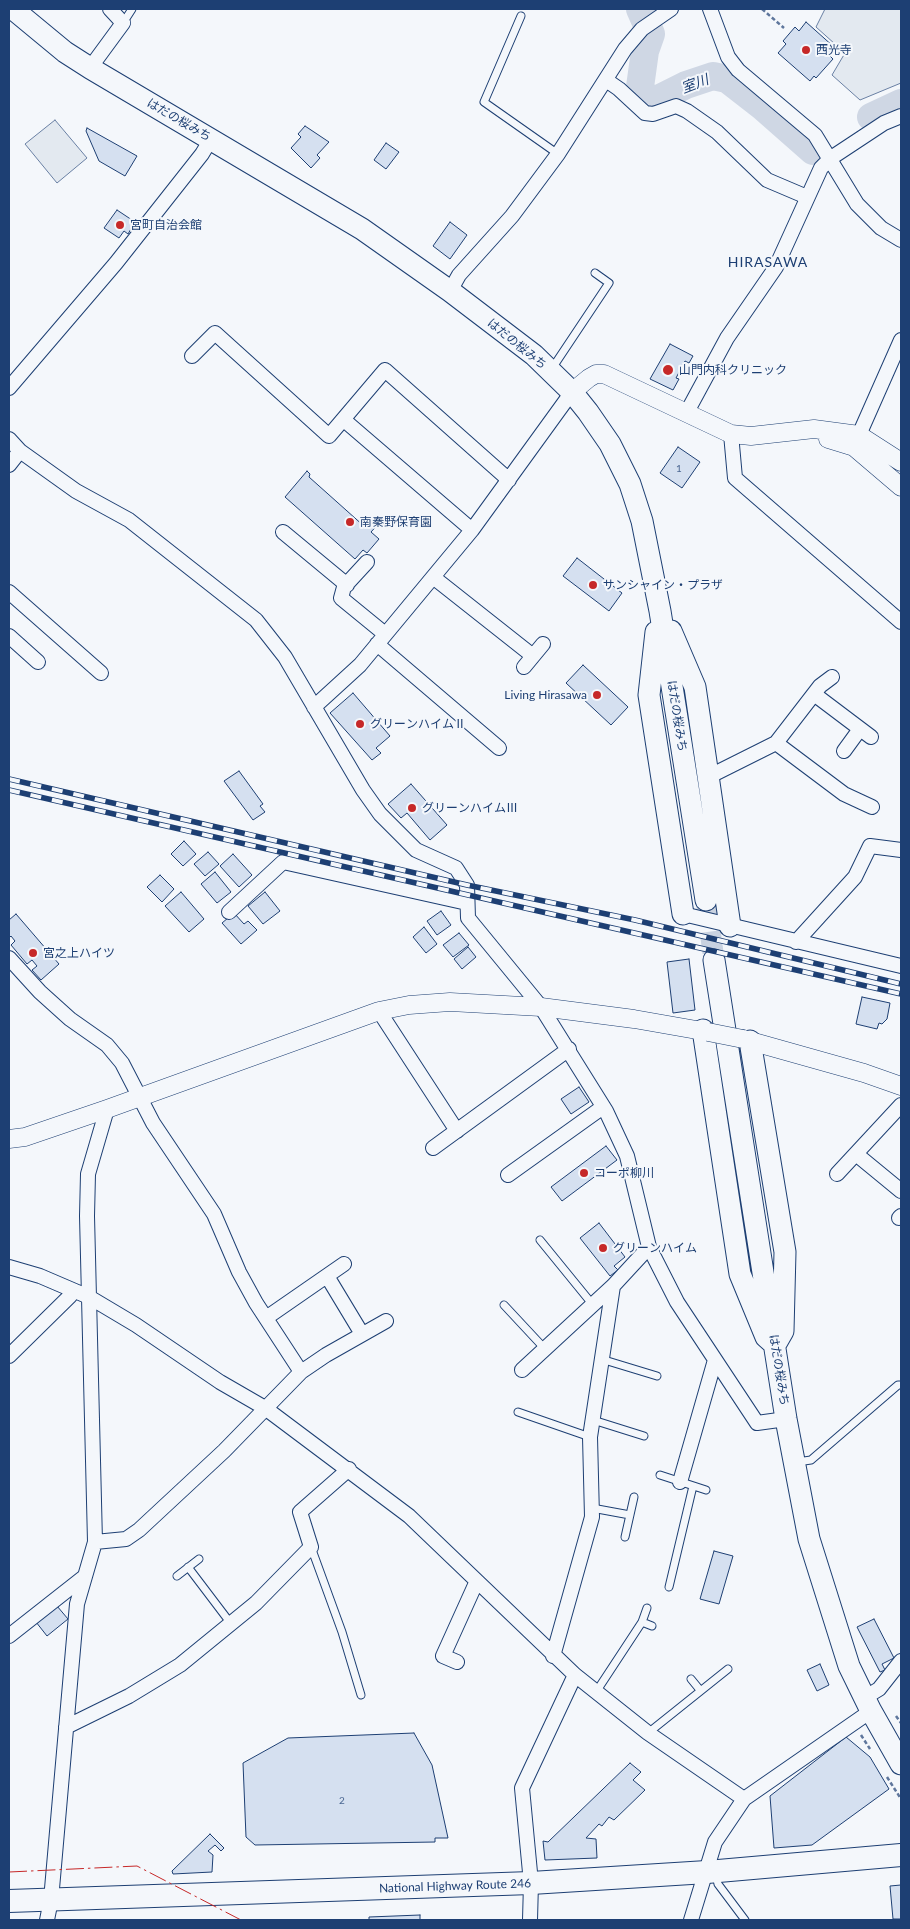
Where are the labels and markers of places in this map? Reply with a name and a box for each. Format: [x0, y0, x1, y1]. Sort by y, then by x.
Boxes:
place label: 西光寺 [816, 43, 852, 57]
marker: 西光寺 [800, 44, 812, 56]
place label: 宮町自治会館 [130, 218, 202, 232]
marker: 宮町自治会館 [114, 219, 126, 231]
marker: 山門内科クリニック [661, 363, 675, 377]
place label: 山門内科クリニック [679, 363, 787, 377]
place label: 南秦野保育園 [360, 515, 432, 529]
marker: 南秦野保育園 [344, 516, 356, 528]
place label: サンシャイン・プラザ [603, 578, 723, 592]
marker: サンシャイン・プラザ [587, 579, 599, 591]
place label: Living Hirasawa [504, 688, 587, 702]
marker: Living Hirasawa [591, 689, 603, 701]
place label: グリーンハイムⅡ [370, 717, 466, 731]
marker: グリーンハイムⅡ [354, 718, 366, 730]
place label: グリーンハイムⅢ [422, 801, 518, 815]
marker: グリーンハイムⅢ [406, 802, 418, 814]
place label: 宮之上ハイツ [43, 946, 115, 960]
marker: 宮之上ハイツ [27, 947, 39, 959]
place label: コーポ柳川 [594, 1166, 654, 1180]
marker: コーポ柳川 [578, 1167, 590, 1179]
place label: グリーンハイム [613, 1241, 697, 1255]
marker: グリーンハイム [597, 1242, 609, 1254]

